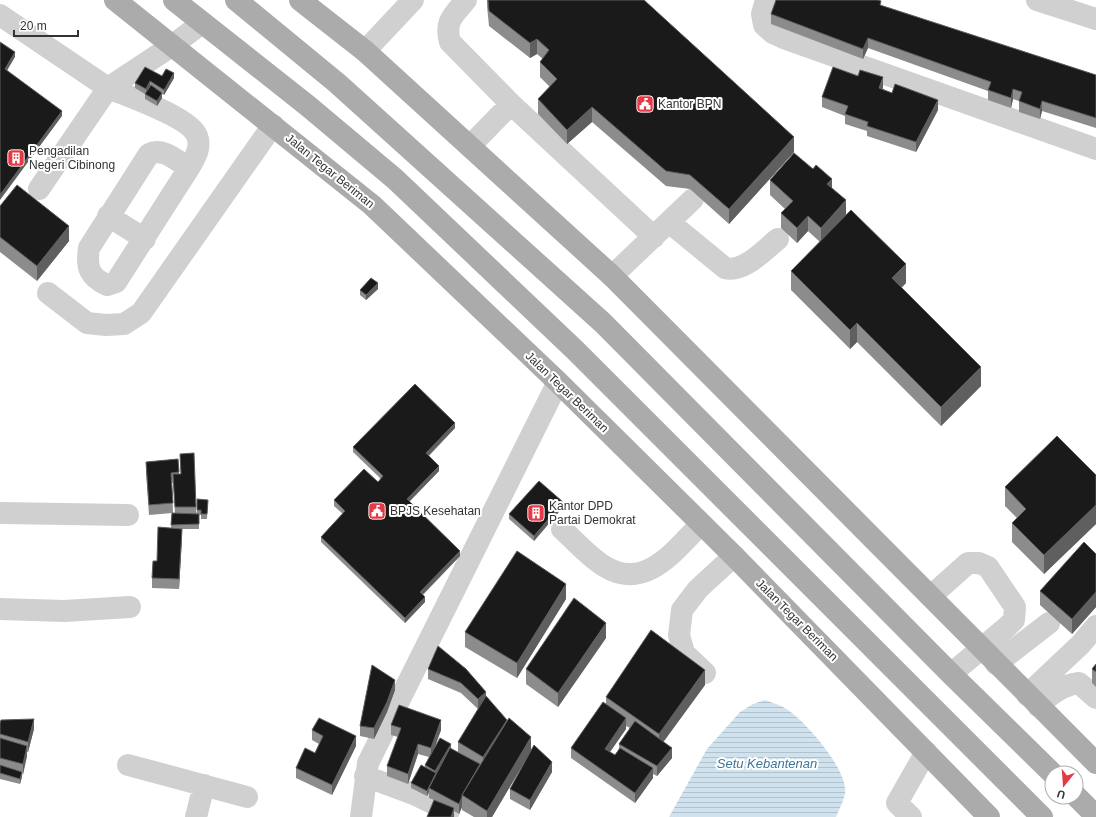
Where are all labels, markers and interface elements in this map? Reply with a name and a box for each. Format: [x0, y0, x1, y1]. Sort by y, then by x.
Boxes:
scale bar [14, 12, 78, 38]
text: 20 m [20, 19, 47, 33]
public building icon: Kantor BPN [635, 94, 655, 114]
place label: Kantor BPN [658, 97, 721, 111]
street label: Jalan Tegar Beriman [283, 131, 377, 211]
place label: Pengadilan Negeri Cibinong [29, 144, 115, 172]
building icon: Pengadilan Negeri Cibinong [6, 148, 26, 168]
street label: Jalan Tegar Beriman [523, 349, 611, 435]
place label: Kantor DPD Partai Demokrat [549, 499, 636, 527]
public building icon: BPJS Kesehatan [367, 501, 387, 521]
building icon: Kantor DPD Partai Demokrat [526, 503, 546, 523]
place label: BPJS Kesehatan [390, 504, 481, 518]
street label: Jalan Tegar Beriman [753, 576, 841, 664]
water label: Setu Kebantenan [717, 756, 817, 771]
north arrow [1044, 765, 1084, 805]
text: U [1055, 788, 1067, 801]

